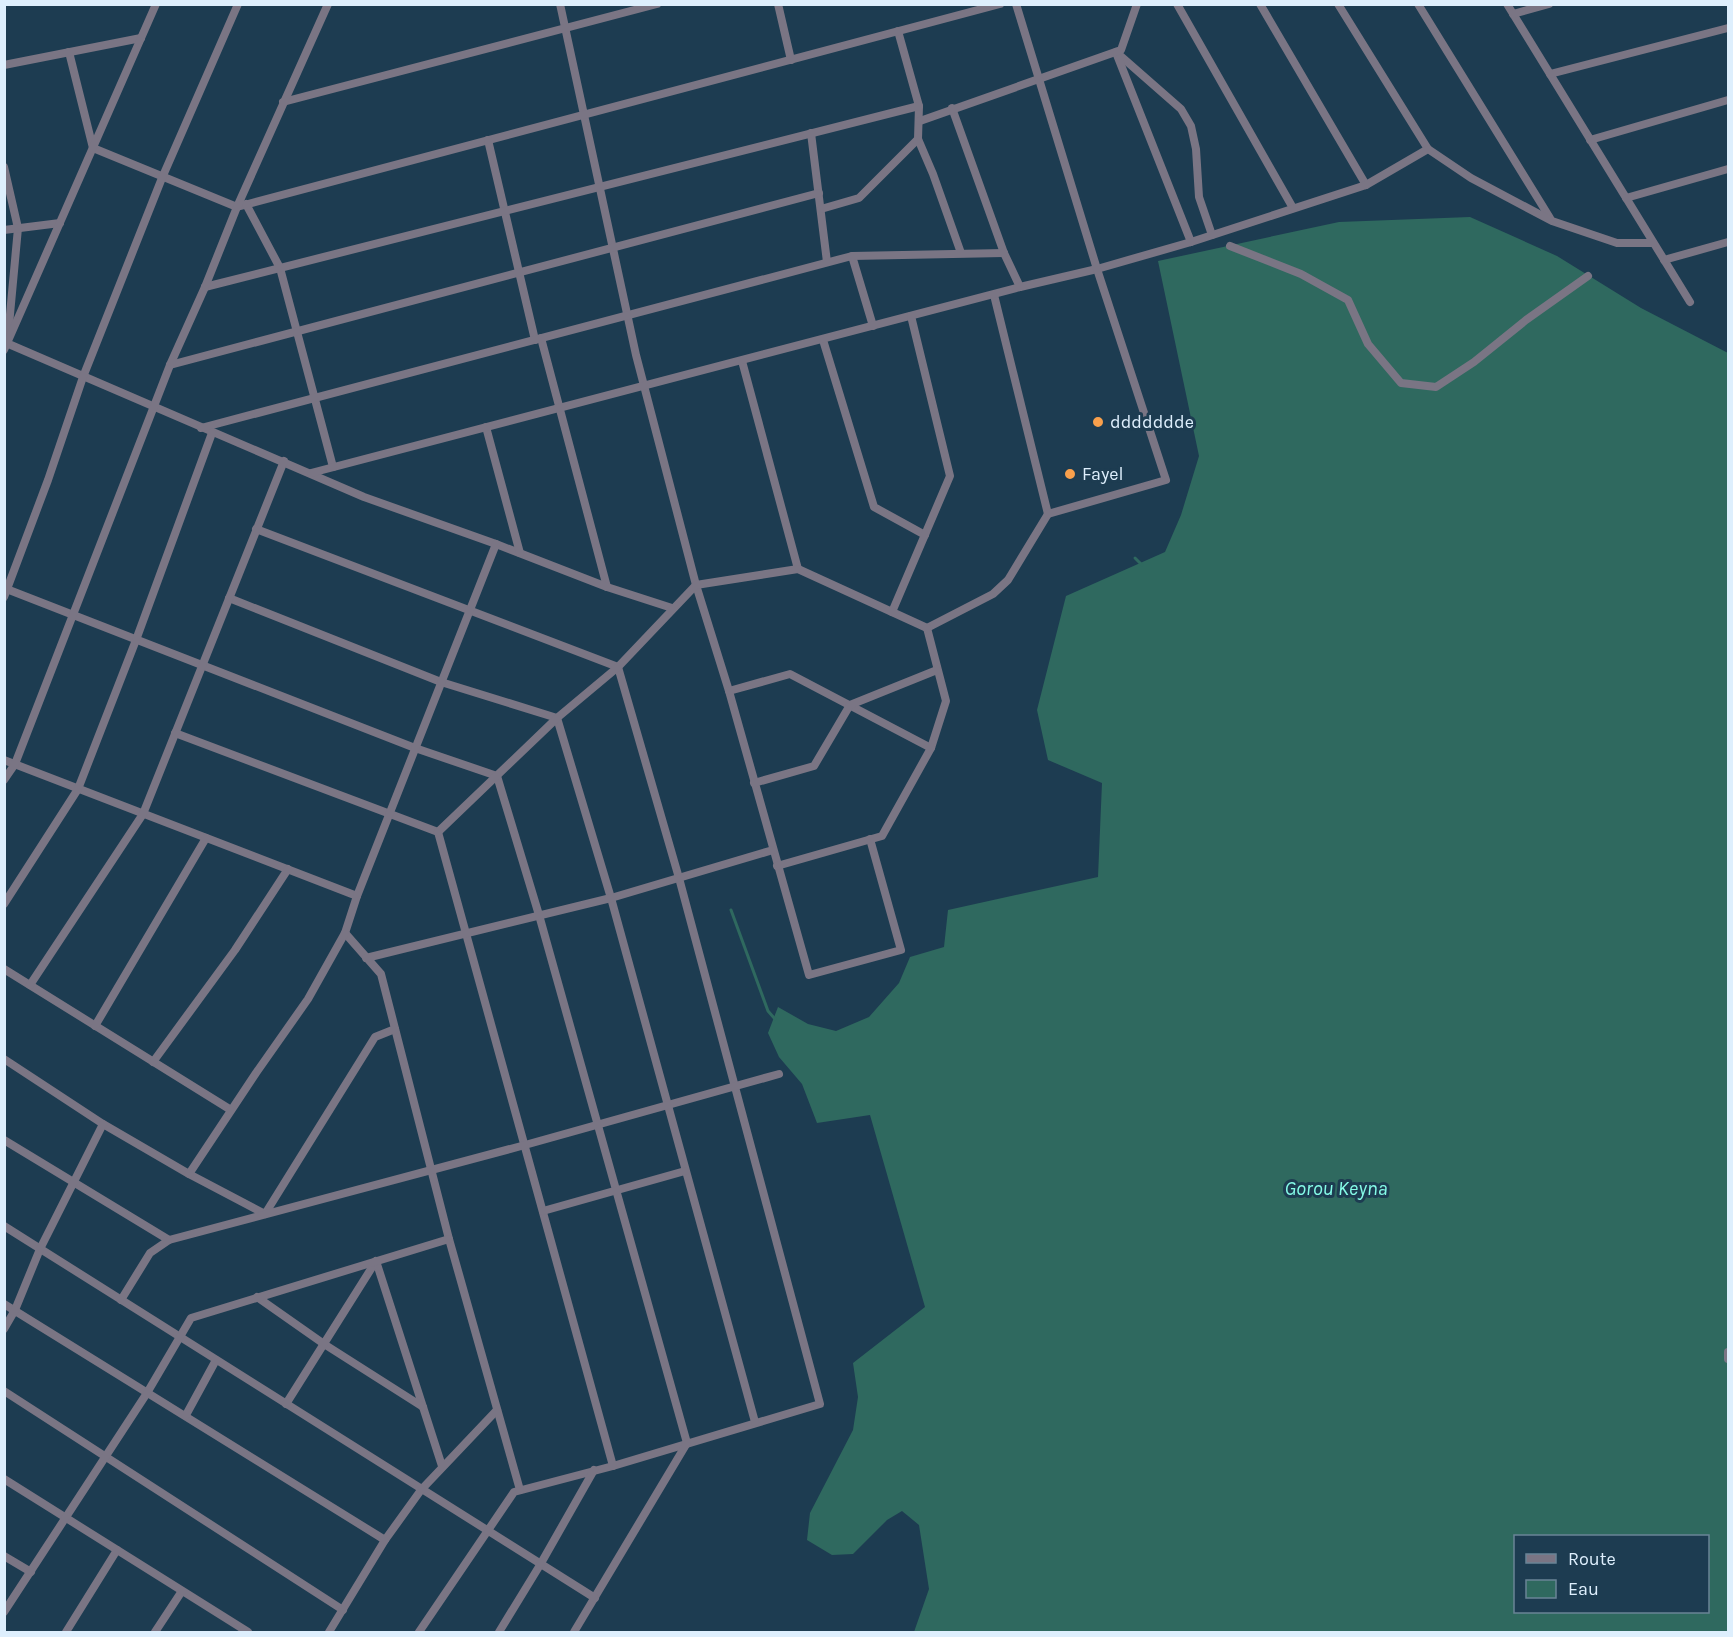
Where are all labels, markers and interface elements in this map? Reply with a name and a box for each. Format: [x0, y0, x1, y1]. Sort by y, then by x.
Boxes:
place label: ddddddde [1110, 411, 1194, 433]
marker: ddddddde [1091, 415, 1105, 429]
place label: Fayel [1082, 463, 1124, 485]
marker: Fayel [1063, 467, 1077, 481]
water label: Gorou Keyna [1284, 1177, 1388, 1200]
legend [1514, 1535, 1709, 1613]
text: Route [1568, 1548, 1616, 1570]
text: Eau [1568, 1578, 1599, 1600]

